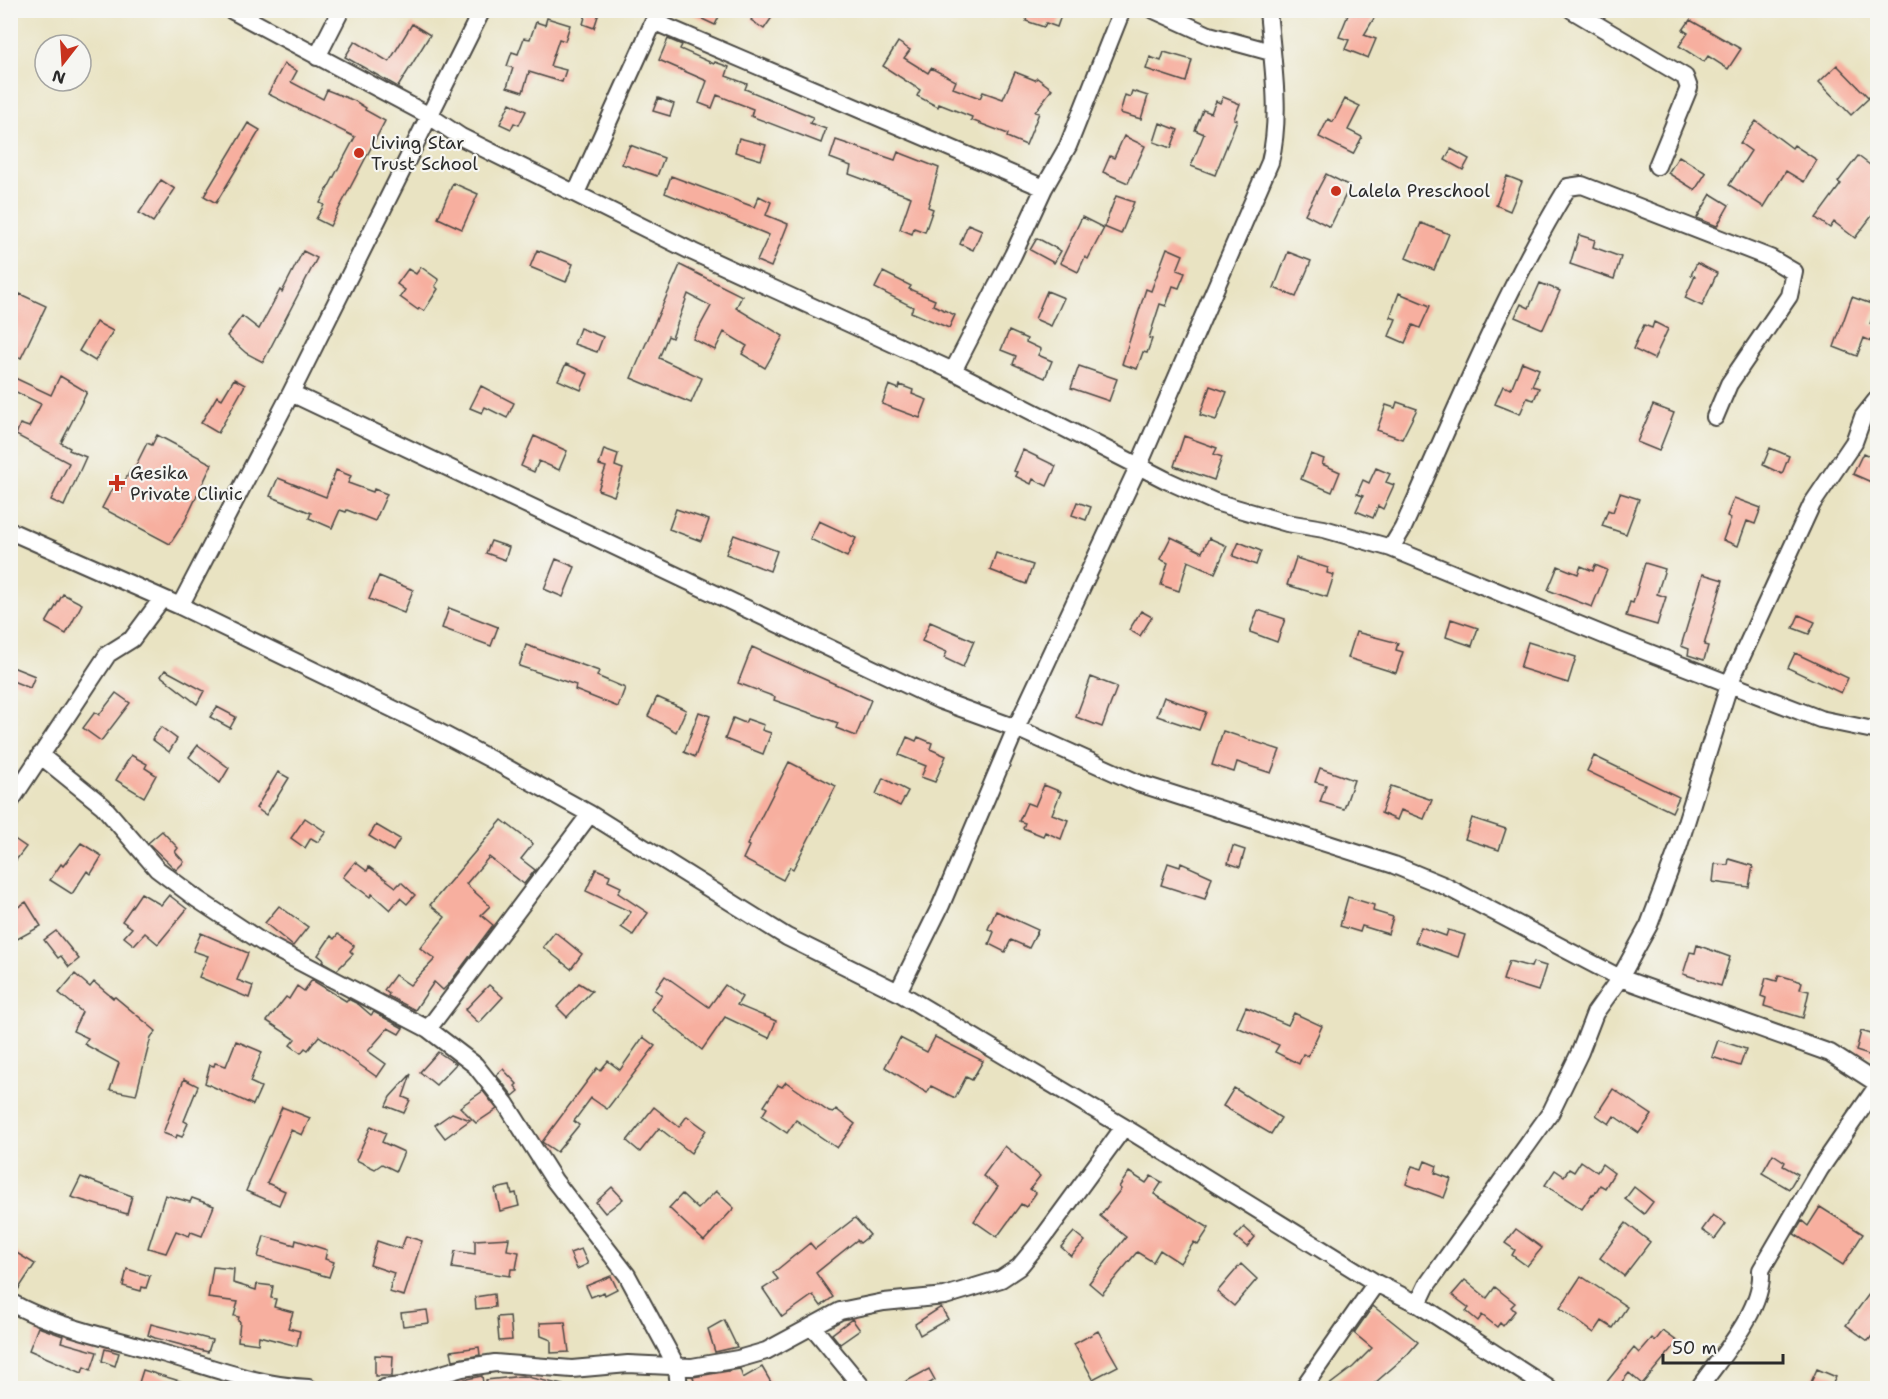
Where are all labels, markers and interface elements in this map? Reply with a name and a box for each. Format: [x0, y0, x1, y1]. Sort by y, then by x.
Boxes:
north arrow [33, 33, 93, 93]
text: N [50, 65, 68, 89]
place label: Living Star Trust School [371, 131, 478, 176]
marker: Living Star Trust School [352, 146, 366, 160]
place label: Lalela Preschool [1348, 179, 1490, 203]
marker: Lalela Preschool [1329, 184, 1343, 198]
place label: Gesika Private Clinic [130, 461, 243, 506]
marker: Gesika Private Clinic [108, 474, 126, 492]
scale bar [1663, 1327, 1783, 1365]
text: 50 m [1672, 1336, 1717, 1360]

